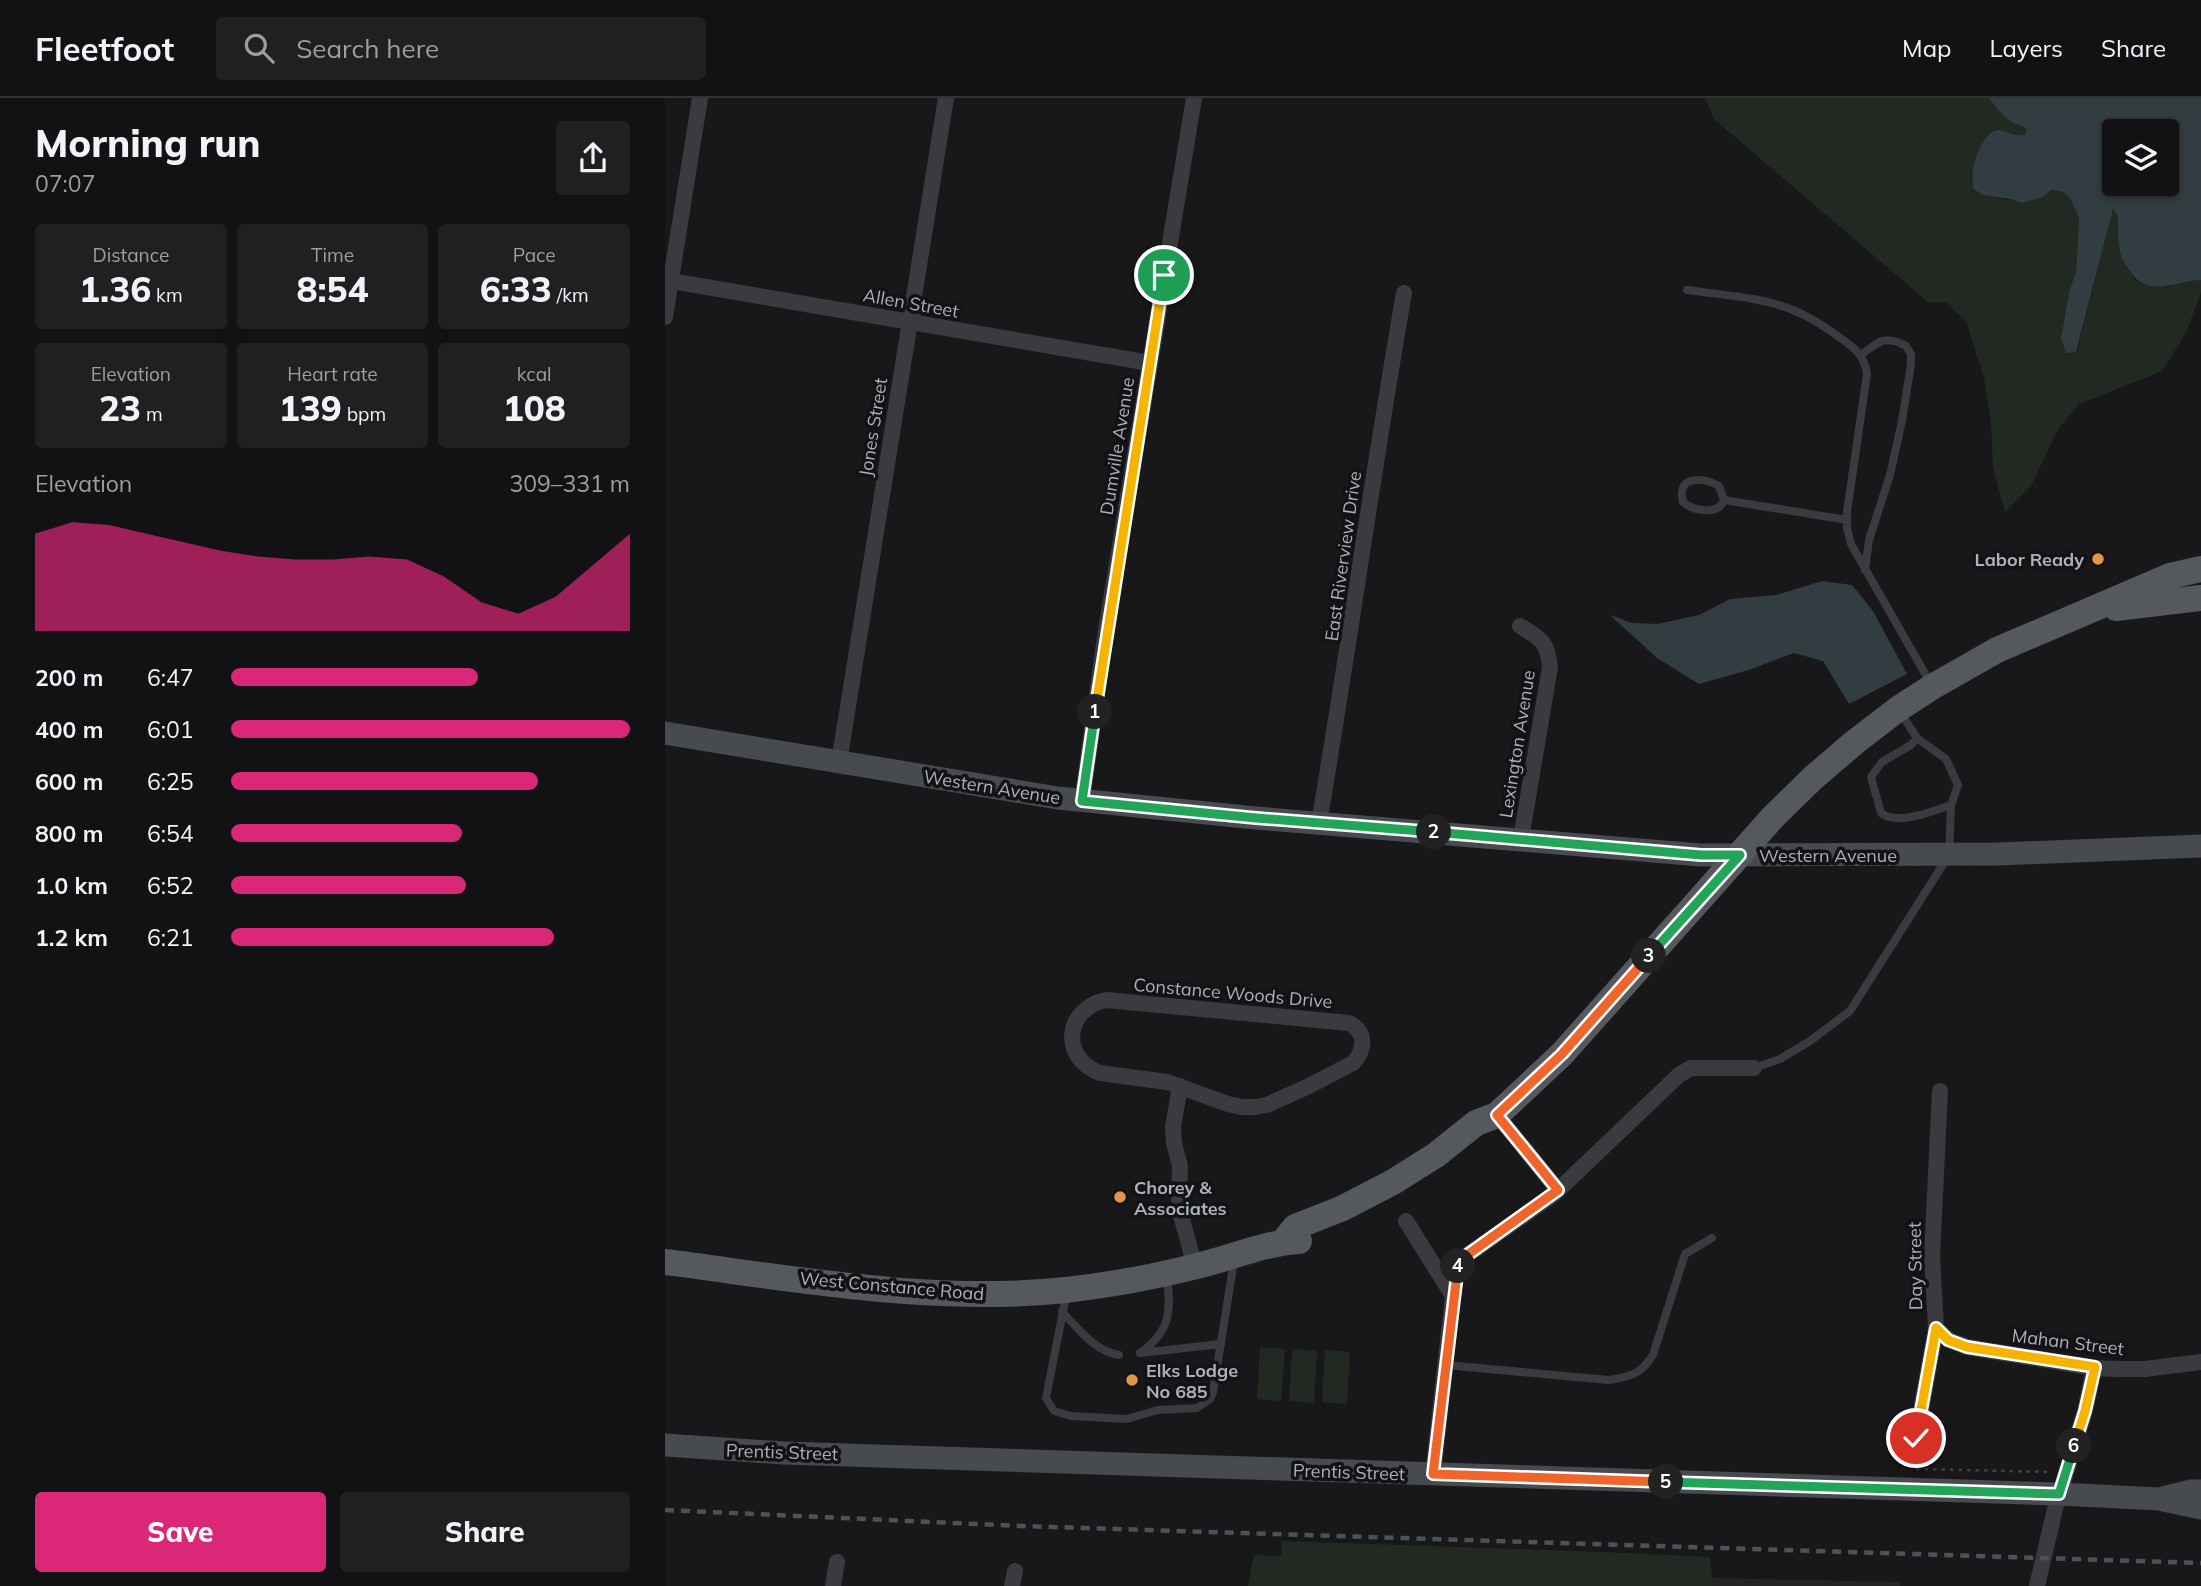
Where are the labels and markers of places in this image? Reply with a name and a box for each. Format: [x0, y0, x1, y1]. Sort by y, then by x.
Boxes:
pin [1134, 245, 1194, 305]
place label: Labor Ready [1975, 548, 2084, 571]
marker: Labor Ready [2090, 551, 2106, 567]
pin: 1 [1077, 694, 1113, 730]
pin: 2 [1417, 814, 1451, 850]
pin: 3 [1632, 938, 1667, 974]
place label: Chorey & Associates [1134, 1176, 1227, 1220]
marker: Chorey & Associates [1112, 1189, 1128, 1205]
pin: 4 [1441, 1248, 1475, 1284]
place label: Elks Lodge No 685 [1146, 1359, 1238, 1403]
marker: Elks Lodge No 685 [1124, 1372, 1140, 1388]
pin [1886, 1408, 1946, 1468]
pin: 6 [2057, 1428, 2091, 1464]
pin: 5 [1649, 1464, 1683, 1500]

